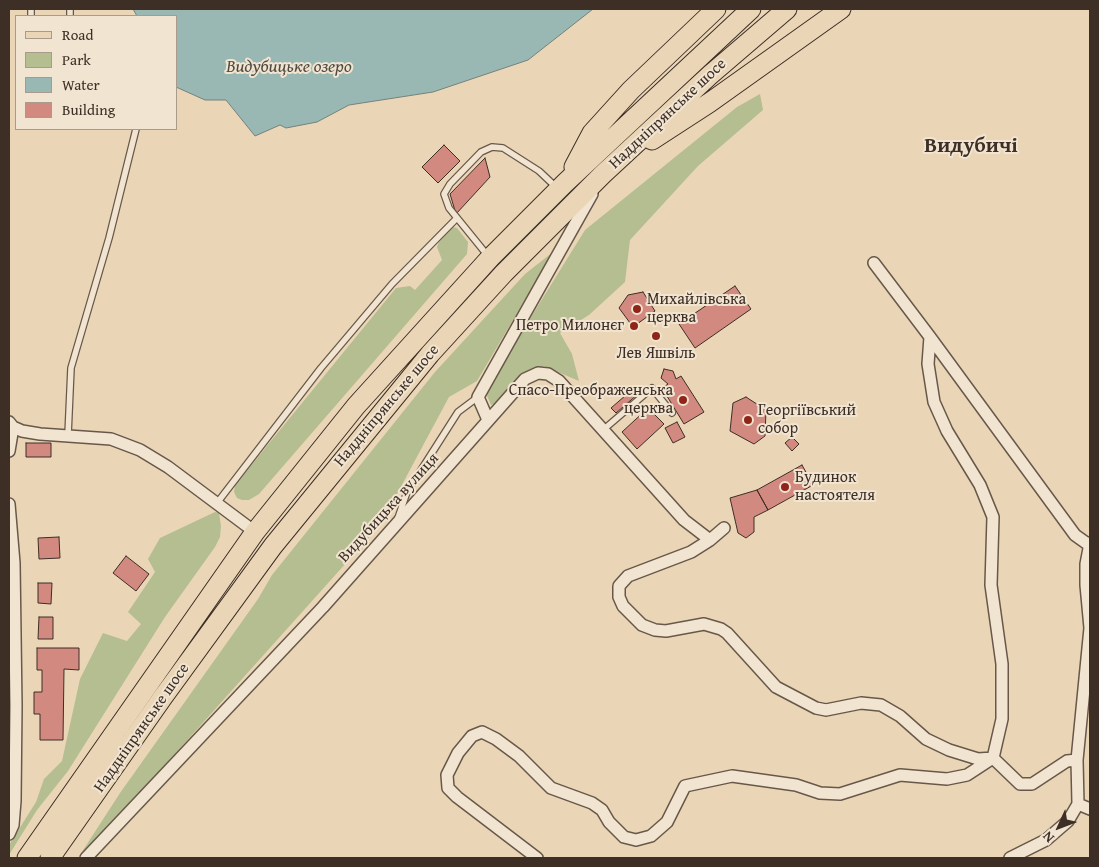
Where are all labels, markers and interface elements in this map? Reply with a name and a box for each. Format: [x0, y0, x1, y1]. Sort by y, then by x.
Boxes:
legend [15, 15, 178, 130]
text: Road [62, 24, 93, 45]
text: Park [62, 49, 91, 70]
street label: Наддніпрянське шосе [605, 55, 731, 173]
water label: Видубицьке озеро [226, 56, 352, 78]
text: Water [62, 74, 100, 95]
text: Building [62, 99, 115, 120]
district label: Видубичі [924, 134, 1018, 160]
place label: Михайлівська церква [647, 290, 746, 328]
marker: Михайлівська церква [631, 303, 643, 315]
place label: Петро Милонєг [516, 316, 624, 336]
marker: Петро Милонєг [628, 320, 640, 332]
marker: Лев Яшвіль [650, 330, 662, 342]
street label: Наддніпрянське шосе [330, 341, 444, 471]
place label: Лев Яшвіль [616, 344, 696, 364]
place label: Спасо-Преображенська церква [509, 381, 673, 419]
marker: Спасо-Преображенська церква [677, 394, 689, 406]
place label: Георгіївський собор [758, 401, 856, 439]
marker: Георгіївський собор [742, 414, 754, 426]
street label: Видубицька вулиця [335, 449, 443, 567]
place label: Будинок настоятеля [795, 468, 875, 506]
marker: Будинок настоятеля [779, 481, 791, 493]
street label: Наддніпрянське шосе [90, 660, 194, 796]
north arrow [1034, 802, 1084, 852]
text: N [1038, 827, 1059, 847]

